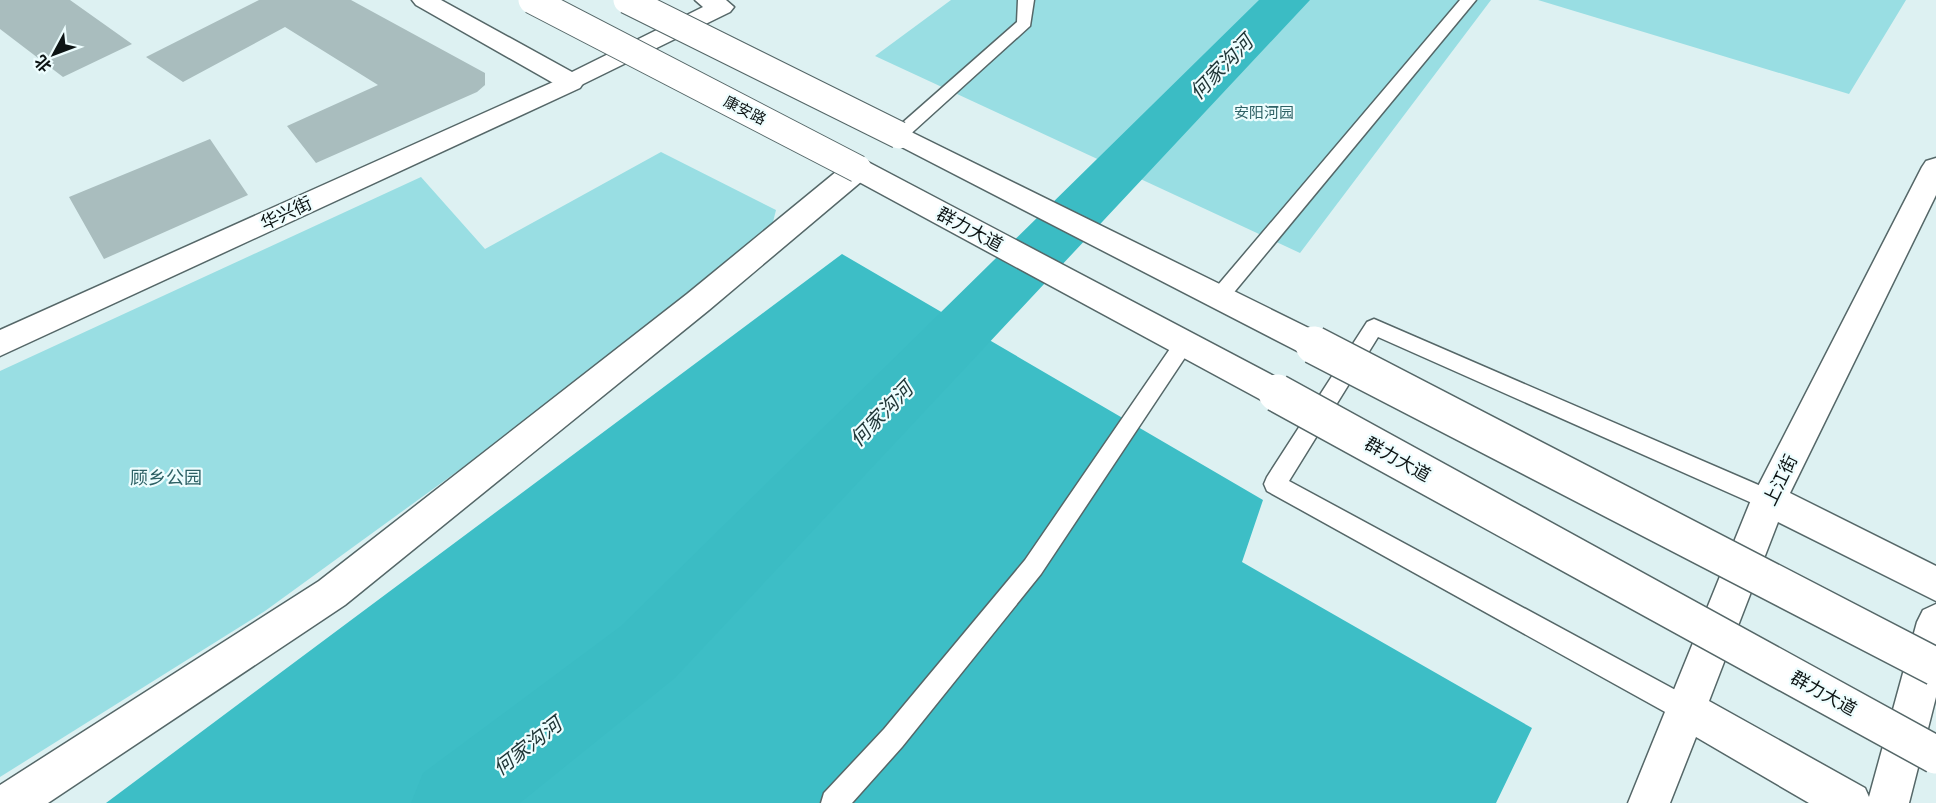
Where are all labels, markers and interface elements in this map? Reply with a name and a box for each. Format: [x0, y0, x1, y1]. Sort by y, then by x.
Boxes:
north arrow [24, 24, 84, 84]
water label: 何家沟河 [1184, 26, 1261, 105]
text: 北 [30, 51, 55, 76]
street label: 康安路 [721, 91, 769, 129]
park label: 安阳河园 [1234, 103, 1294, 122]
street label: 华兴街 [257, 191, 315, 235]
street label: 群力大道 [933, 202, 1007, 256]
water label: 何家沟河 [844, 373, 921, 452]
street label: 群力大道 [1361, 431, 1435, 487]
street label: 上江街 [1758, 451, 1802, 509]
park label: 顾乡公园 [130, 466, 202, 489]
street label: 群力大道 [1787, 665, 1861, 721]
water label: 何家沟河 [487, 708, 570, 781]

